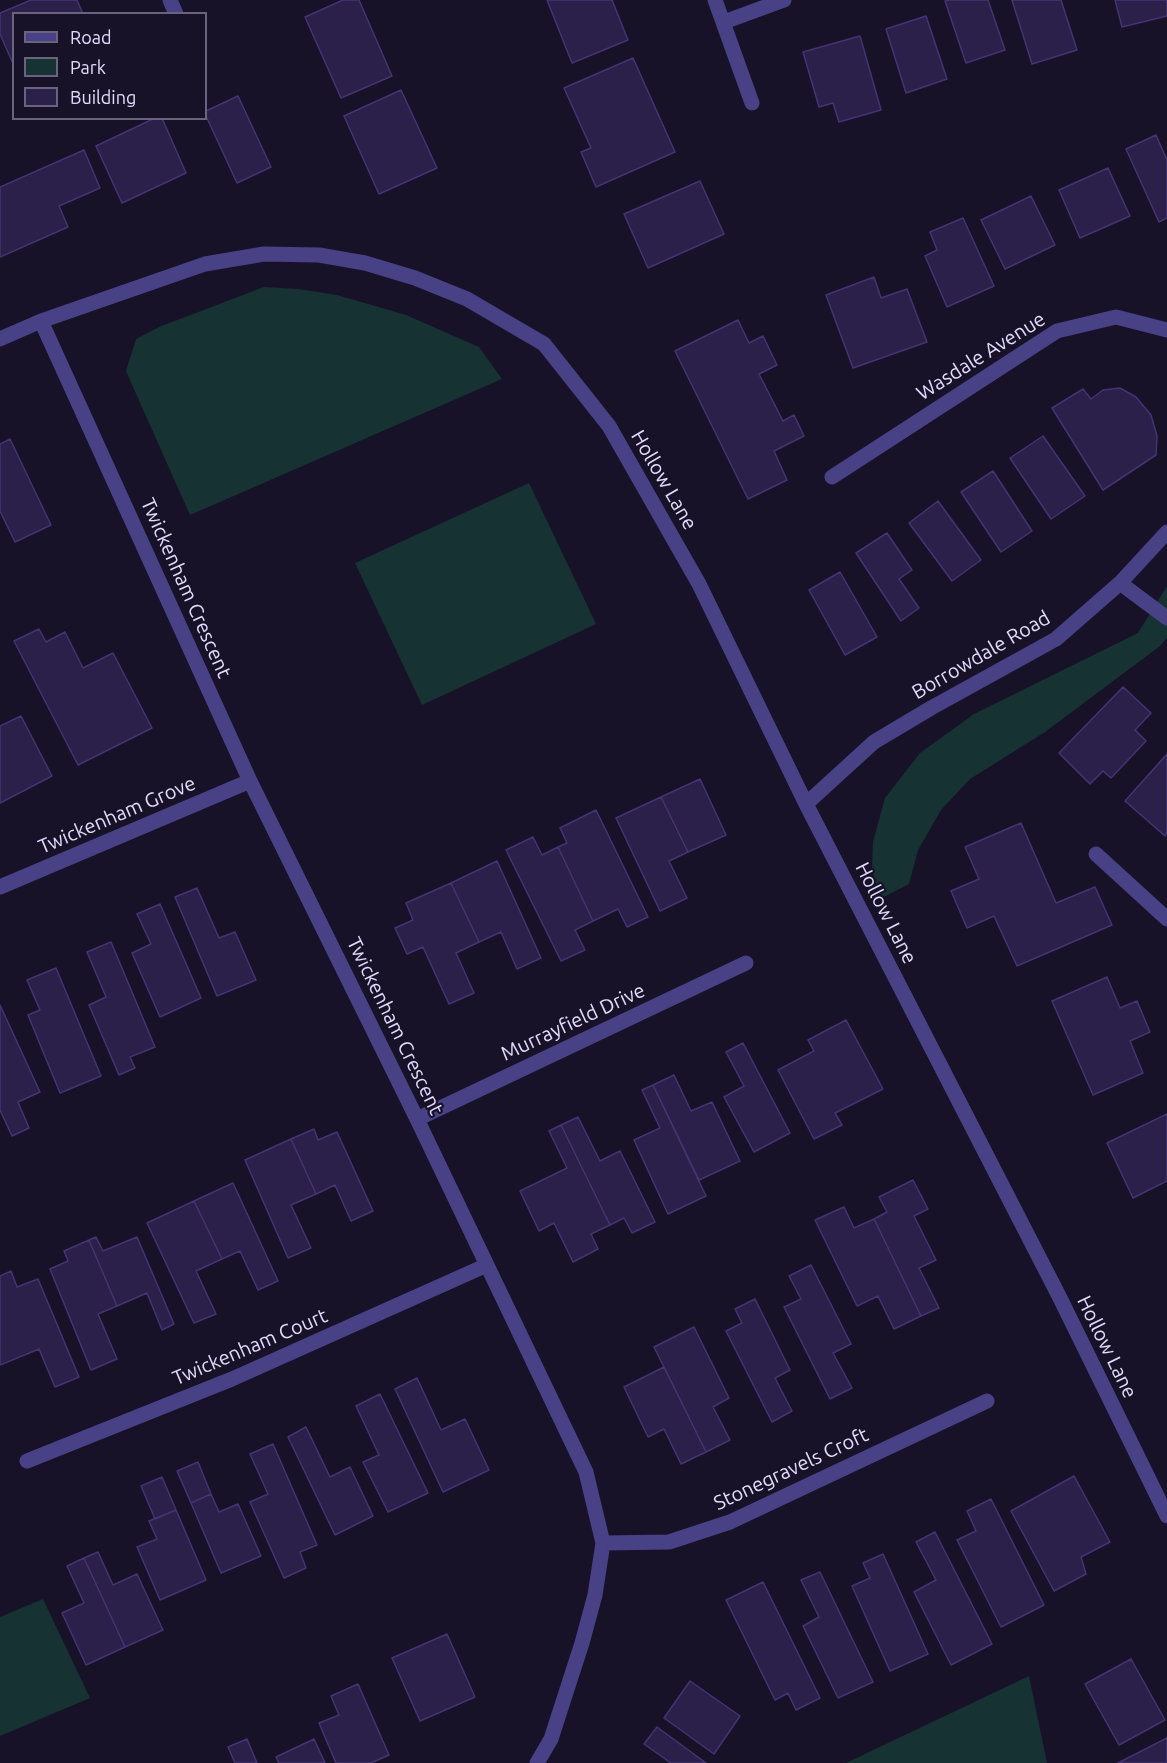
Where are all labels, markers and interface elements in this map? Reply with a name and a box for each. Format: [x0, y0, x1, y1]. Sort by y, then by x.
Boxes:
legend [12, 12, 207, 120]
text: Road [70, 27, 112, 47]
text: Park [70, 57, 106, 77]
text: Building [70, 87, 136, 107]
street label: Wasdale Avenue [912, 307, 1050, 405]
street label: Hollow Lane [626, 426, 702, 534]
street label: Twickenham Crescent [136, 494, 236, 682]
street label: Borrowdale Road [908, 606, 1054, 704]
street label: Twickenham Grove [35, 771, 199, 859]
street label: Hollow Lane [850, 858, 922, 968]
street label: Twickenham Crescent [342, 933, 448, 1119]
street label: Murrayfield Drive [497, 978, 649, 1066]
street label: Hollow Lane [1072, 1292, 1142, 1402]
street label: Twickenham Court [169, 1304, 331, 1390]
street label: Stonegravels Croft [710, 1423, 872, 1515]

